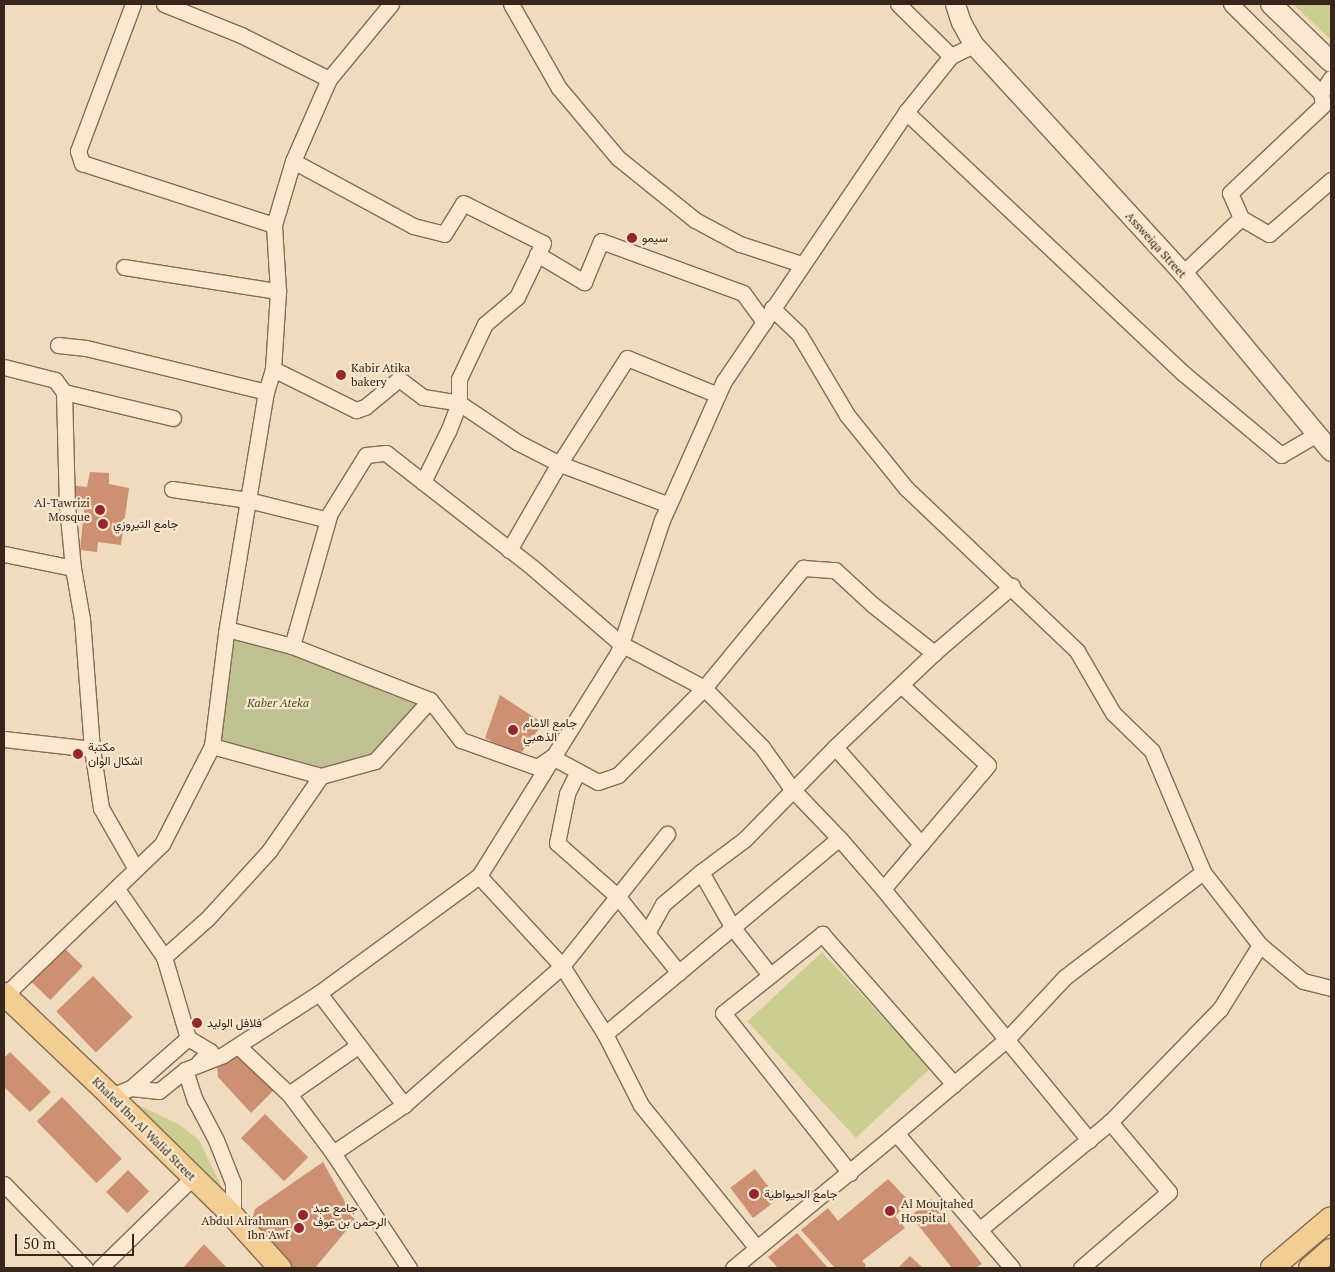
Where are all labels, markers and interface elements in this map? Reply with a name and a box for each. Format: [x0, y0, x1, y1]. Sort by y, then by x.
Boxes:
street label: Assweiqa Street [1122, 209, 1190, 281]
place label: سيمو [642, 231, 668, 245]
marker: سيمو [626, 232, 638, 244]
place label: Kabir Atika bakery [351, 361, 410, 389]
marker: Kabir Atika bakery [335, 369, 347, 381]
place label: Al-Tawrizi Mosque [34, 496, 90, 524]
marker: Al-Tawrizi Mosque [94, 504, 106, 516]
place label: جامع التيروزي [113, 517, 178, 531]
marker: جامع التيروزي [97, 518, 109, 530]
park label: Kaber Ateka [247, 696, 309, 710]
place label: جامع الامام الذهبي [523, 716, 577, 744]
marker: جامع الامام الذهبي [507, 724, 519, 736]
place label: مكتبة اشكال الوان [88, 740, 143, 768]
marker: مكتبة اشكال الوان [72, 748, 84, 760]
place label: فلافل الوليد [207, 1016, 262, 1030]
marker: فلافل الوليد [191, 1017, 203, 1029]
street label: Khaled Ibn Al Walid Street [89, 1074, 199, 1184]
place label: جامع الحيواطية [764, 1187, 838, 1201]
marker: جامع الحيواطية [748, 1188, 760, 1200]
place label: Al Moujtahed Hospital [901, 1197, 973, 1225]
place label: جامع عبد الرحمن بن عوف [313, 1201, 387, 1229]
marker: Al Moujtahed Hospital [883, 1204, 897, 1218]
marker: جامع عبد الرحمن بن عوف [297, 1209, 309, 1221]
place label: Abdul Alrahman Ibn 'Awf [201, 1214, 289, 1242]
marker: Abdul Alrahman Ibn 'Awf [293, 1222, 305, 1234]
scale bar [18, 1224, 136, 1256]
text: 50 m [23, 1233, 56, 1253]

